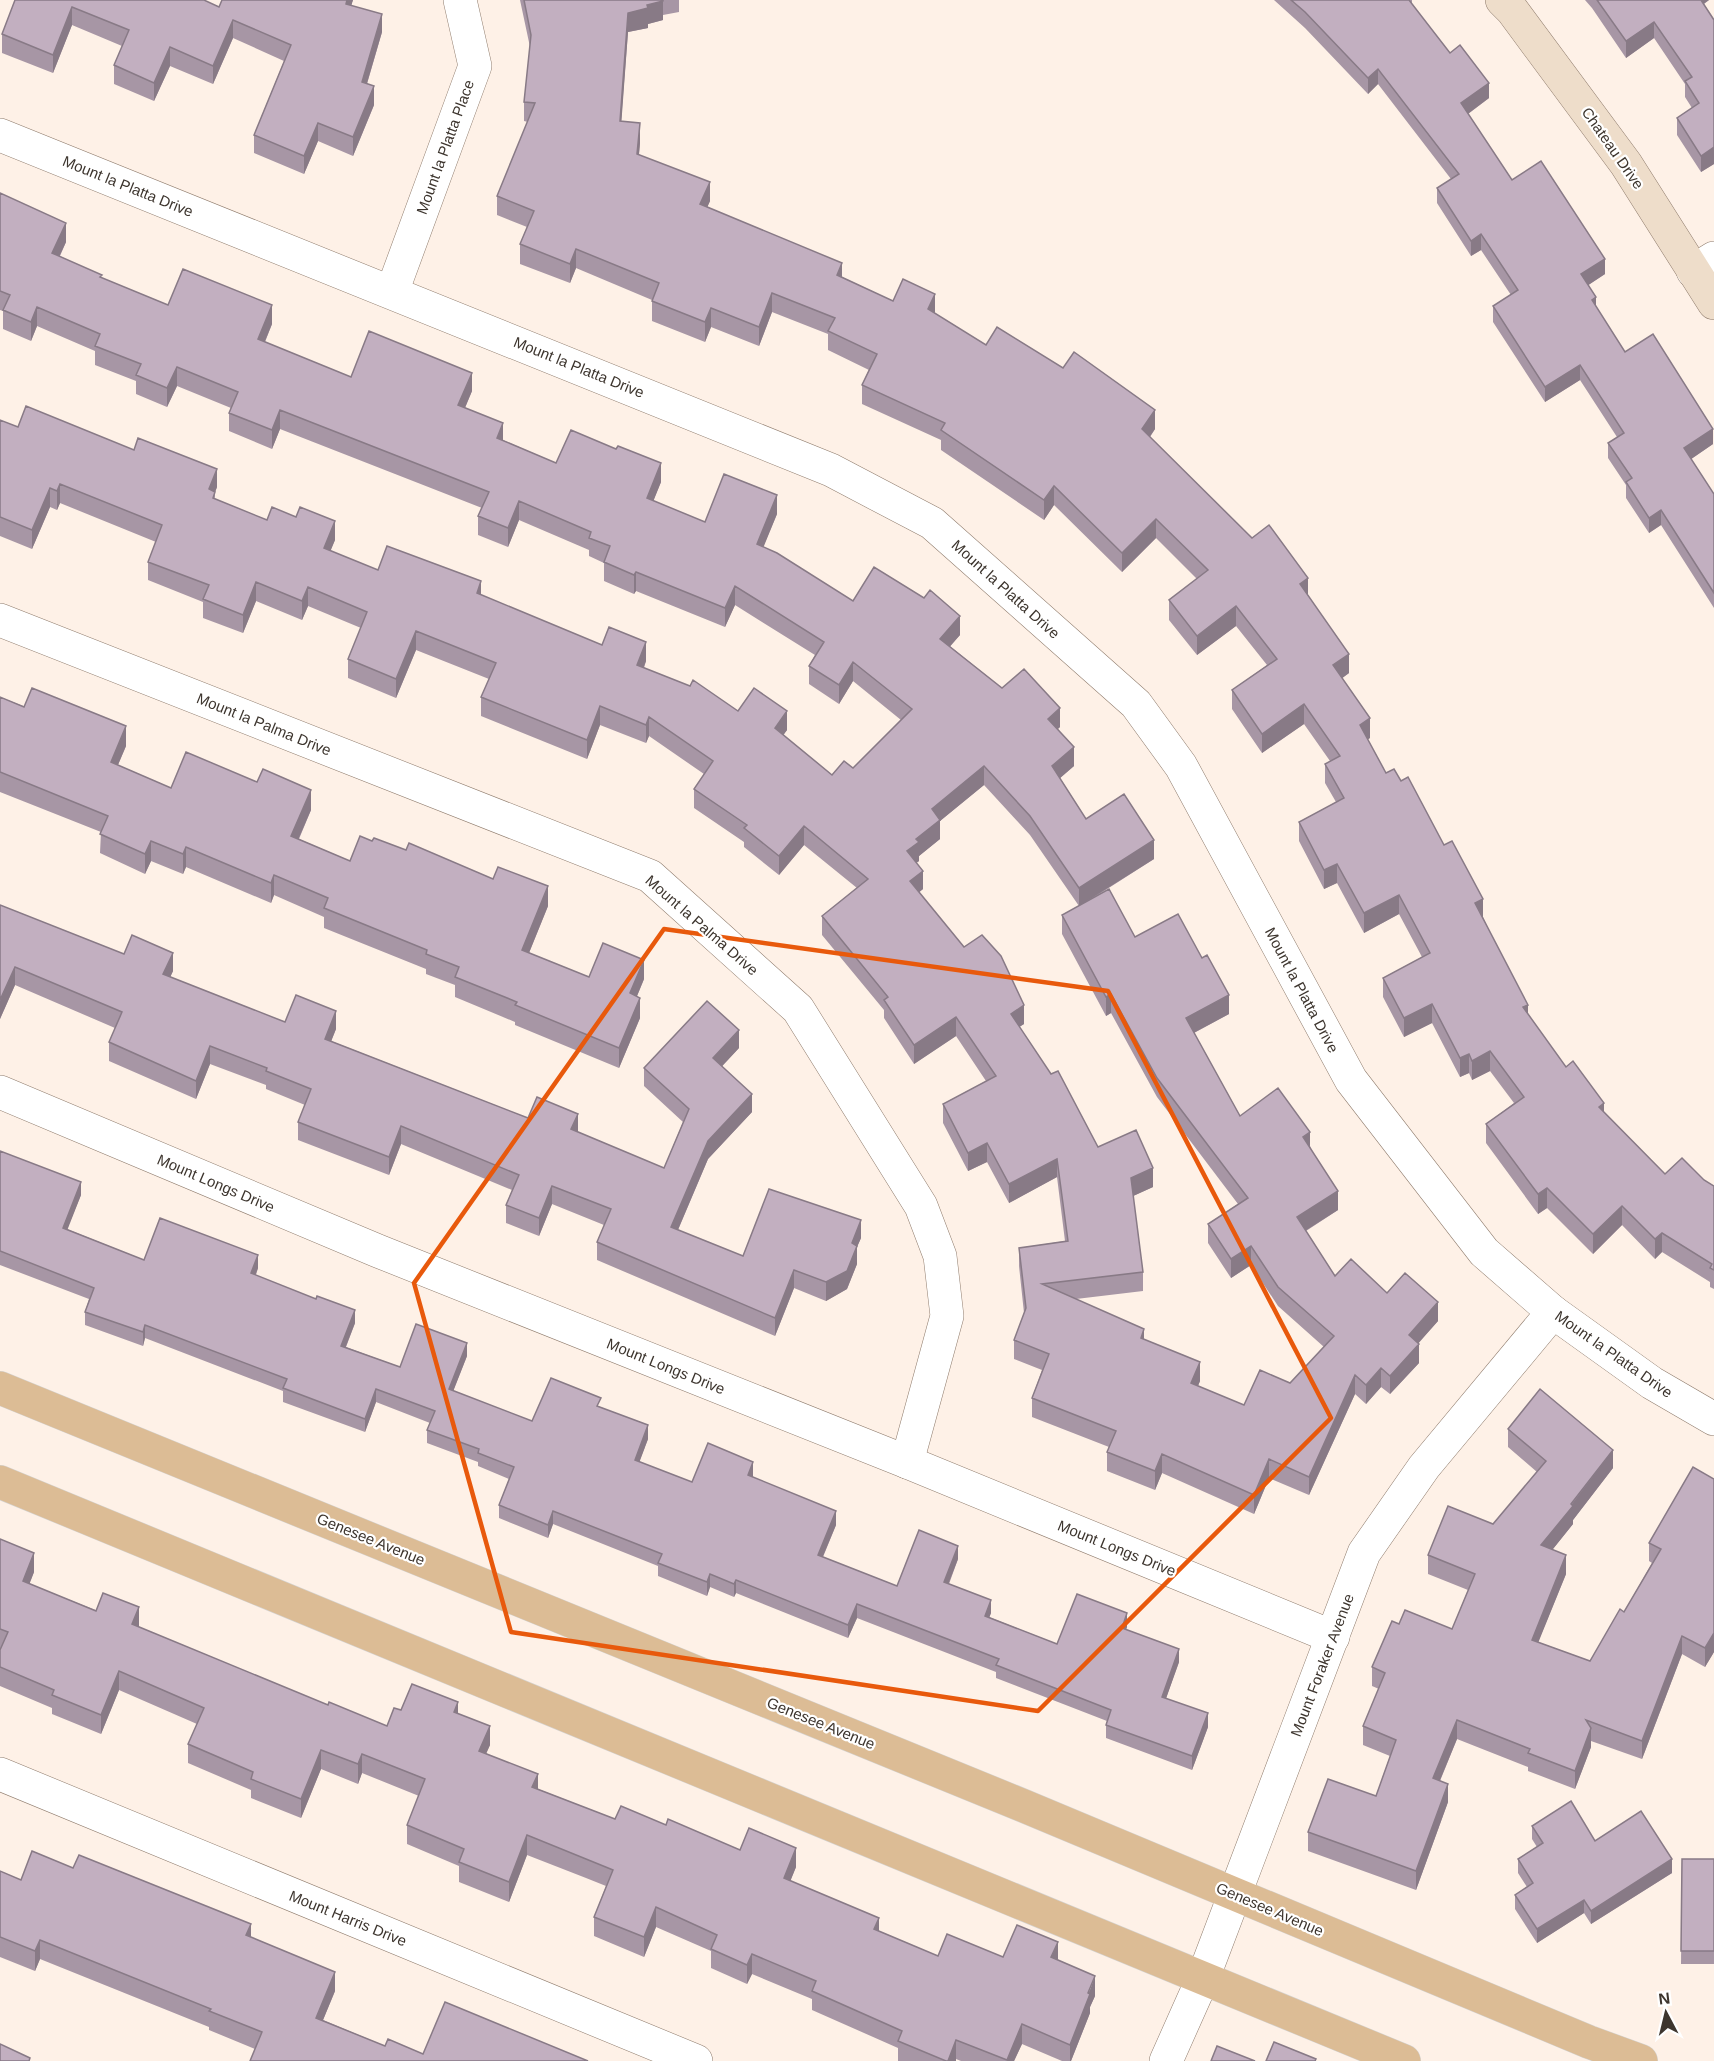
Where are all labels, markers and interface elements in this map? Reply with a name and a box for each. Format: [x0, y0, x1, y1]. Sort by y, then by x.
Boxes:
street label: Mount la Platta Place [413, 77, 477, 217]
street label: Chateau Drive [1579, 104, 1647, 192]
street label: Mount la Platta Drive [60, 152, 196, 220]
street label: Mount la Platta Drive [511, 333, 647, 401]
street label: Mount la Platta Drive [949, 536, 1063, 642]
street label: Mount la Palma Drive [194, 689, 334, 759]
street label: Mount la Palma Drive [642, 872, 762, 978]
street label: Mount la Platta Drive [1262, 925, 1342, 1055]
street label: Mount Longs Drive [155, 1151, 277, 1215]
street label: Mount la Platta Drive [1552, 1307, 1676, 1401]
street label: Mount Longs Drive [604, 1335, 728, 1397]
street label: Genesee Avenue [315, 1510, 427, 1568]
street label: Mount Longs Drive [1055, 1517, 1179, 1579]
street label: Mount Foraker Avenue [1287, 1591, 1357, 1739]
street label: Genesee Avenue [765, 1694, 877, 1752]
street label: Genesee Avenue [1214, 1879, 1326, 1939]
street label: Mount Harris Drive [287, 1887, 409, 1949]
north arrow [1636, 1983, 1696, 2043]
text: N [1657, 1989, 1671, 2008]

